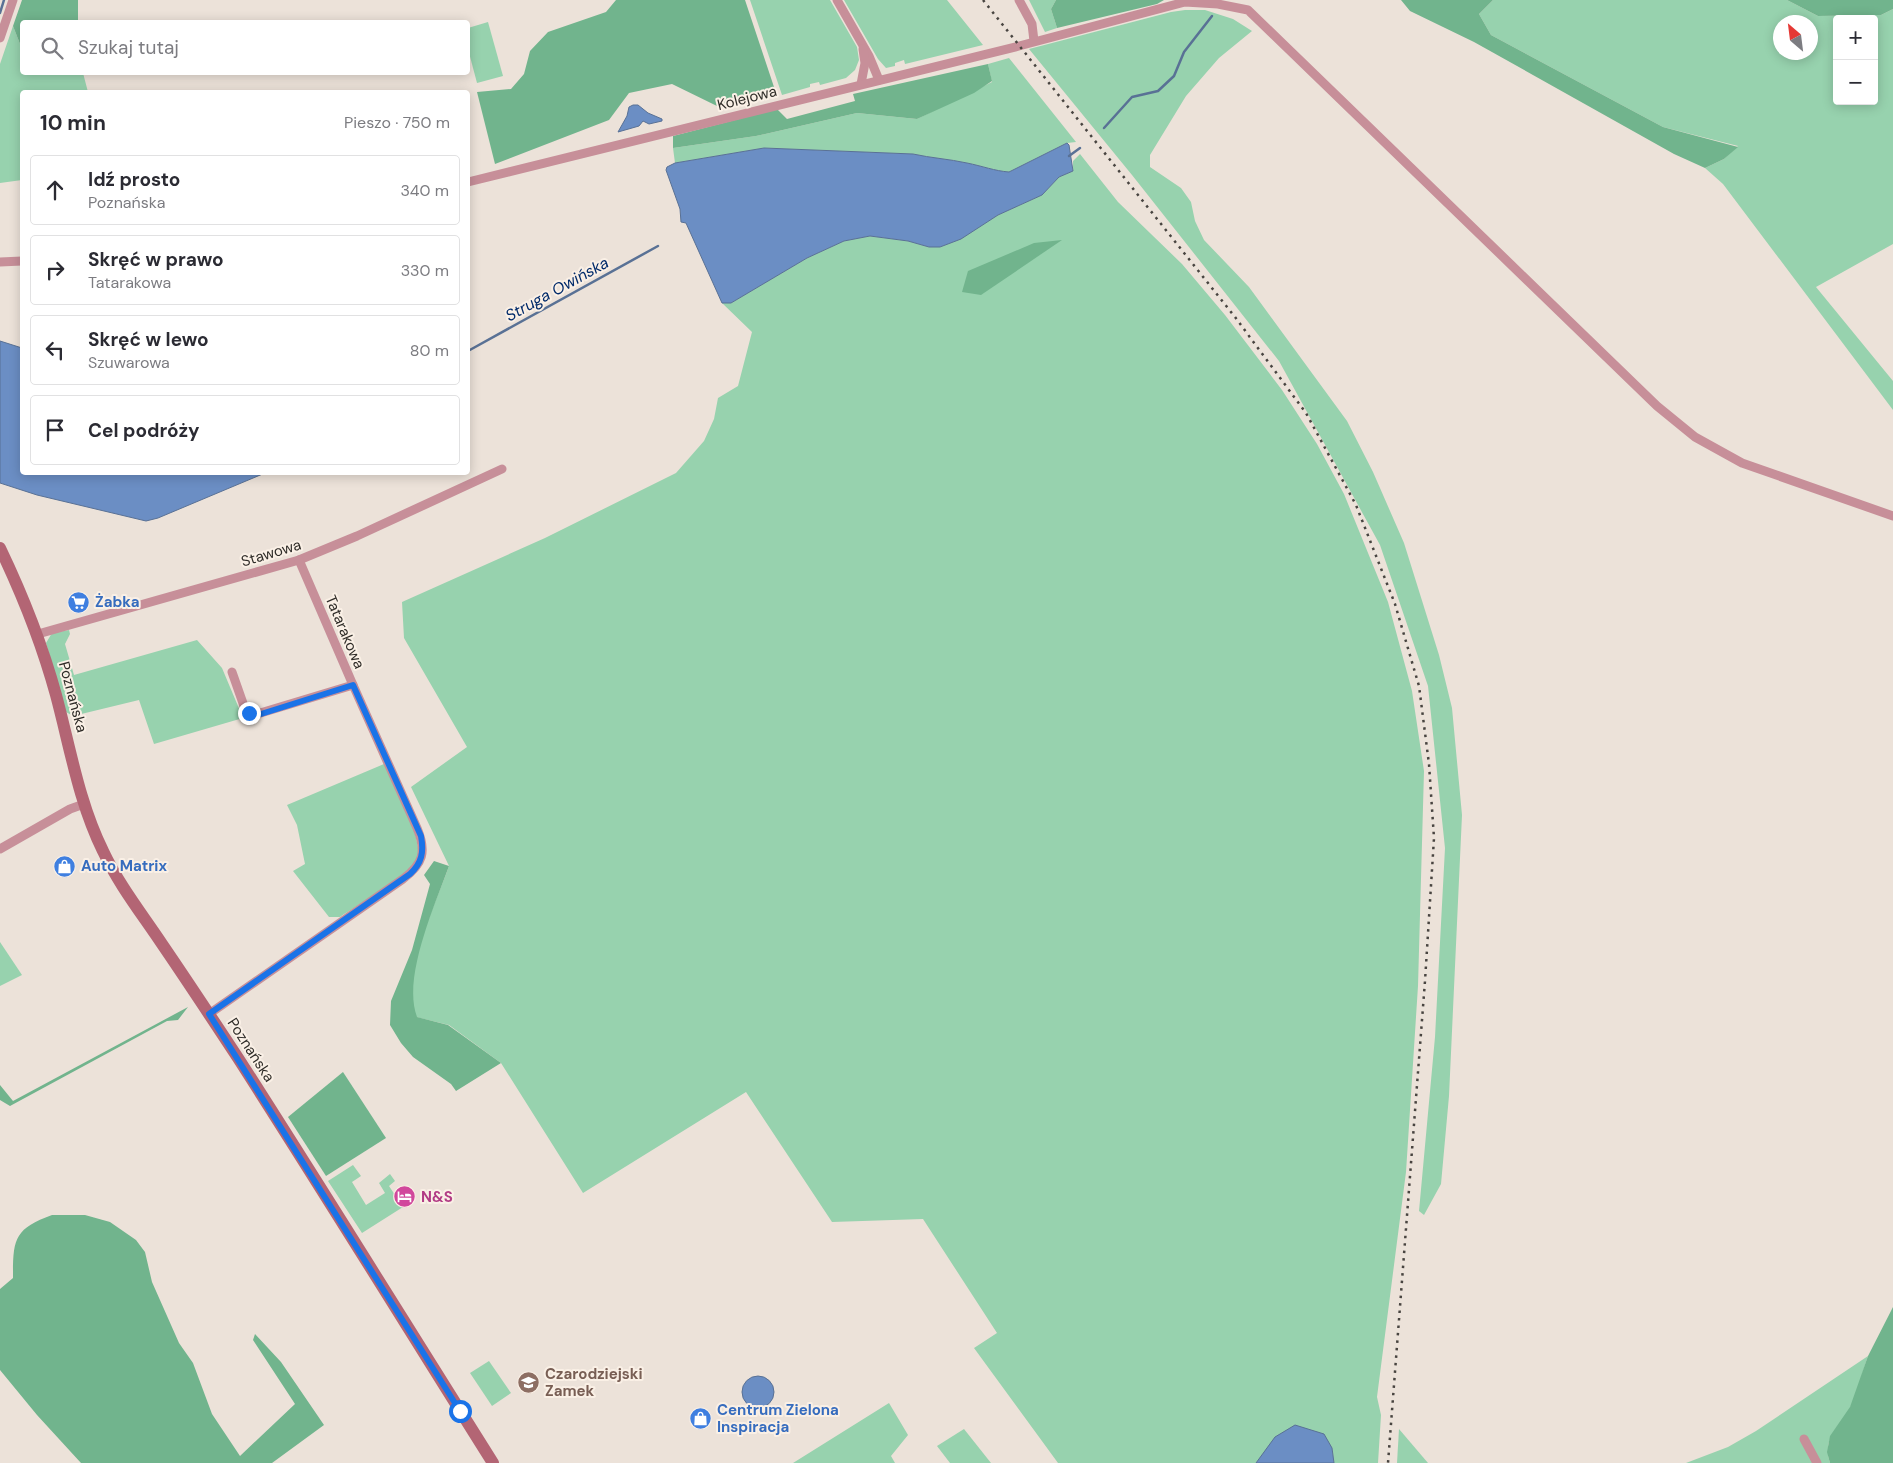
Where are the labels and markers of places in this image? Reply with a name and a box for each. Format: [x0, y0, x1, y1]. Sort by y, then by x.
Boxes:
supermarket icon: Żabka [67, 590, 91, 614]
place label: Żabka [95, 592, 139, 612]
shop icon: Auto Matrix [53, 854, 77, 878]
place label: Auto Matrix [81, 856, 167, 876]
hotel icon: N&S [393, 1185, 417, 1209]
place label: N&S [421, 1187, 453, 1207]
place label: Czarodziejski Zamek [545, 1364, 643, 1401]
school or university icon: Czarodziejski Zamek [517, 1371, 541, 1395]
place label: Centrum Zielona Inspiracja [717, 1400, 839, 1437]
shop icon: Centrum Zielona Inspiracja [689, 1407, 713, 1431]

